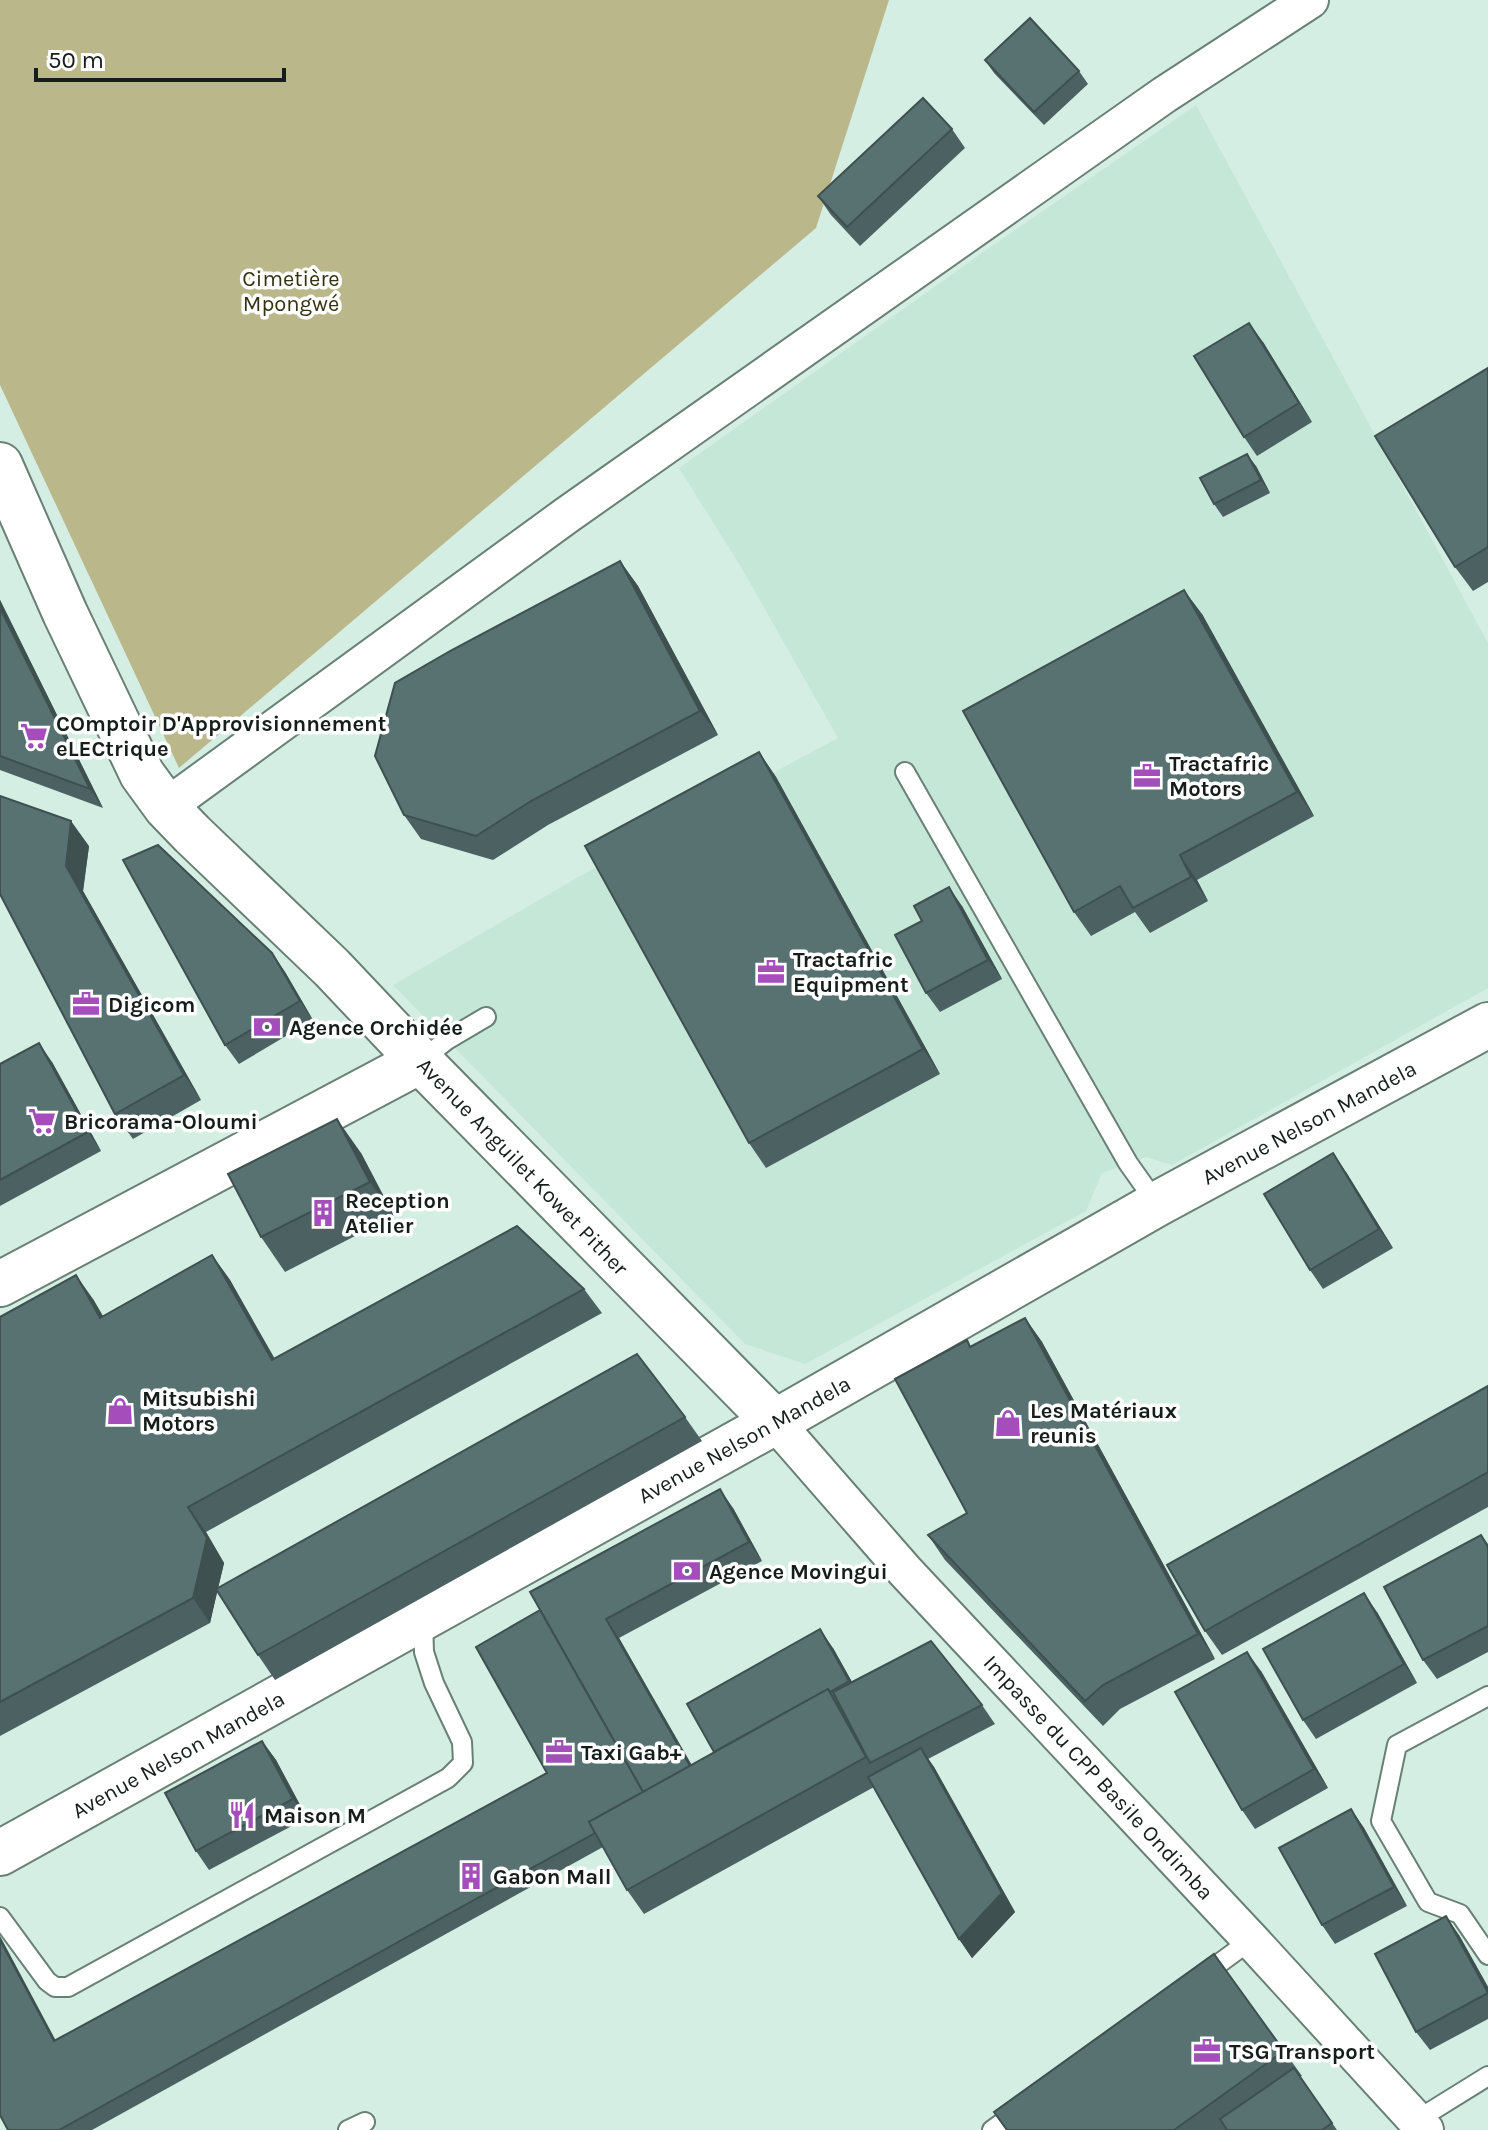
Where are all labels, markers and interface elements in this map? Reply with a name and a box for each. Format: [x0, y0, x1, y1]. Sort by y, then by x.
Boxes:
scale bar [36, 32, 284, 82]
text: 50 m [48, 46, 104, 74]
park label: Cimetière Mpongwé [242, 266, 340, 317]
place label: COmptoir D'Approvisionnement eLECtrique [56, 711, 387, 762]
supermarket icon: COmptoir D'Approvisionnement eLECtrique [19, 721, 49, 751]
place label: Tractafric Motors [1169, 751, 1269, 802]
office icon: Tractafric Motors [1132, 761, 1162, 791]
place label: Tractafric Equipment [793, 947, 909, 998]
office icon: Tractafric Equipment [756, 957, 786, 987]
office icon: Digicom [71, 989, 101, 1019]
place label: Digicom [108, 992, 195, 1018]
bank icon: Agence Orchidée [252, 1012, 282, 1042]
place label: Agence Orchidée [289, 1015, 463, 1041]
street label: Avenue Anguilet Kowet Pither [411, 1052, 633, 1281]
street label: Avenue Nelson Mandela [1198, 1055, 1421, 1190]
supermarket icon: Bricorama-Oloumi [27, 1106, 57, 1136]
place label: Bricorama-Oloumi [64, 1109, 258, 1135]
place label: Reception Atelier [345, 1188, 450, 1239]
building icon: Reception Atelier [308, 1198, 338, 1228]
street label: Avenue Nelson Mandela [634, 1371, 855, 1509]
place label: Mitsubishi Motors [142, 1386, 256, 1437]
shop icon: Mitsubishi Motors [105, 1396, 135, 1426]
place label: Les Matériaux reunis [1030, 1398, 1177, 1449]
shop icon: Les Matériaux reunis [993, 1408, 1023, 1438]
bank icon: Agence Movingui [672, 1556, 702, 1586]
place label: Agence Movingui [709, 1559, 888, 1585]
street label: Impasse du CPP Basile Ondimba [978, 1650, 1219, 1906]
street label: Avenue Nelson Mandela [68, 1686, 289, 1824]
office icon: Taxi Gab+ [544, 1737, 574, 1767]
place label: Taxi Gab+ [581, 1740, 682, 1766]
restaurant icon: Maison M [227, 1800, 257, 1830]
place label: Maison M [264, 1803, 366, 1829]
building icon: Gabon Mall [456, 1861, 486, 1891]
place label: Gabon Mall [493, 1864, 612, 1890]
office icon: TSG Transport [1192, 2036, 1222, 2066]
place label: TSG Transport [1229, 2039, 1375, 2065]

